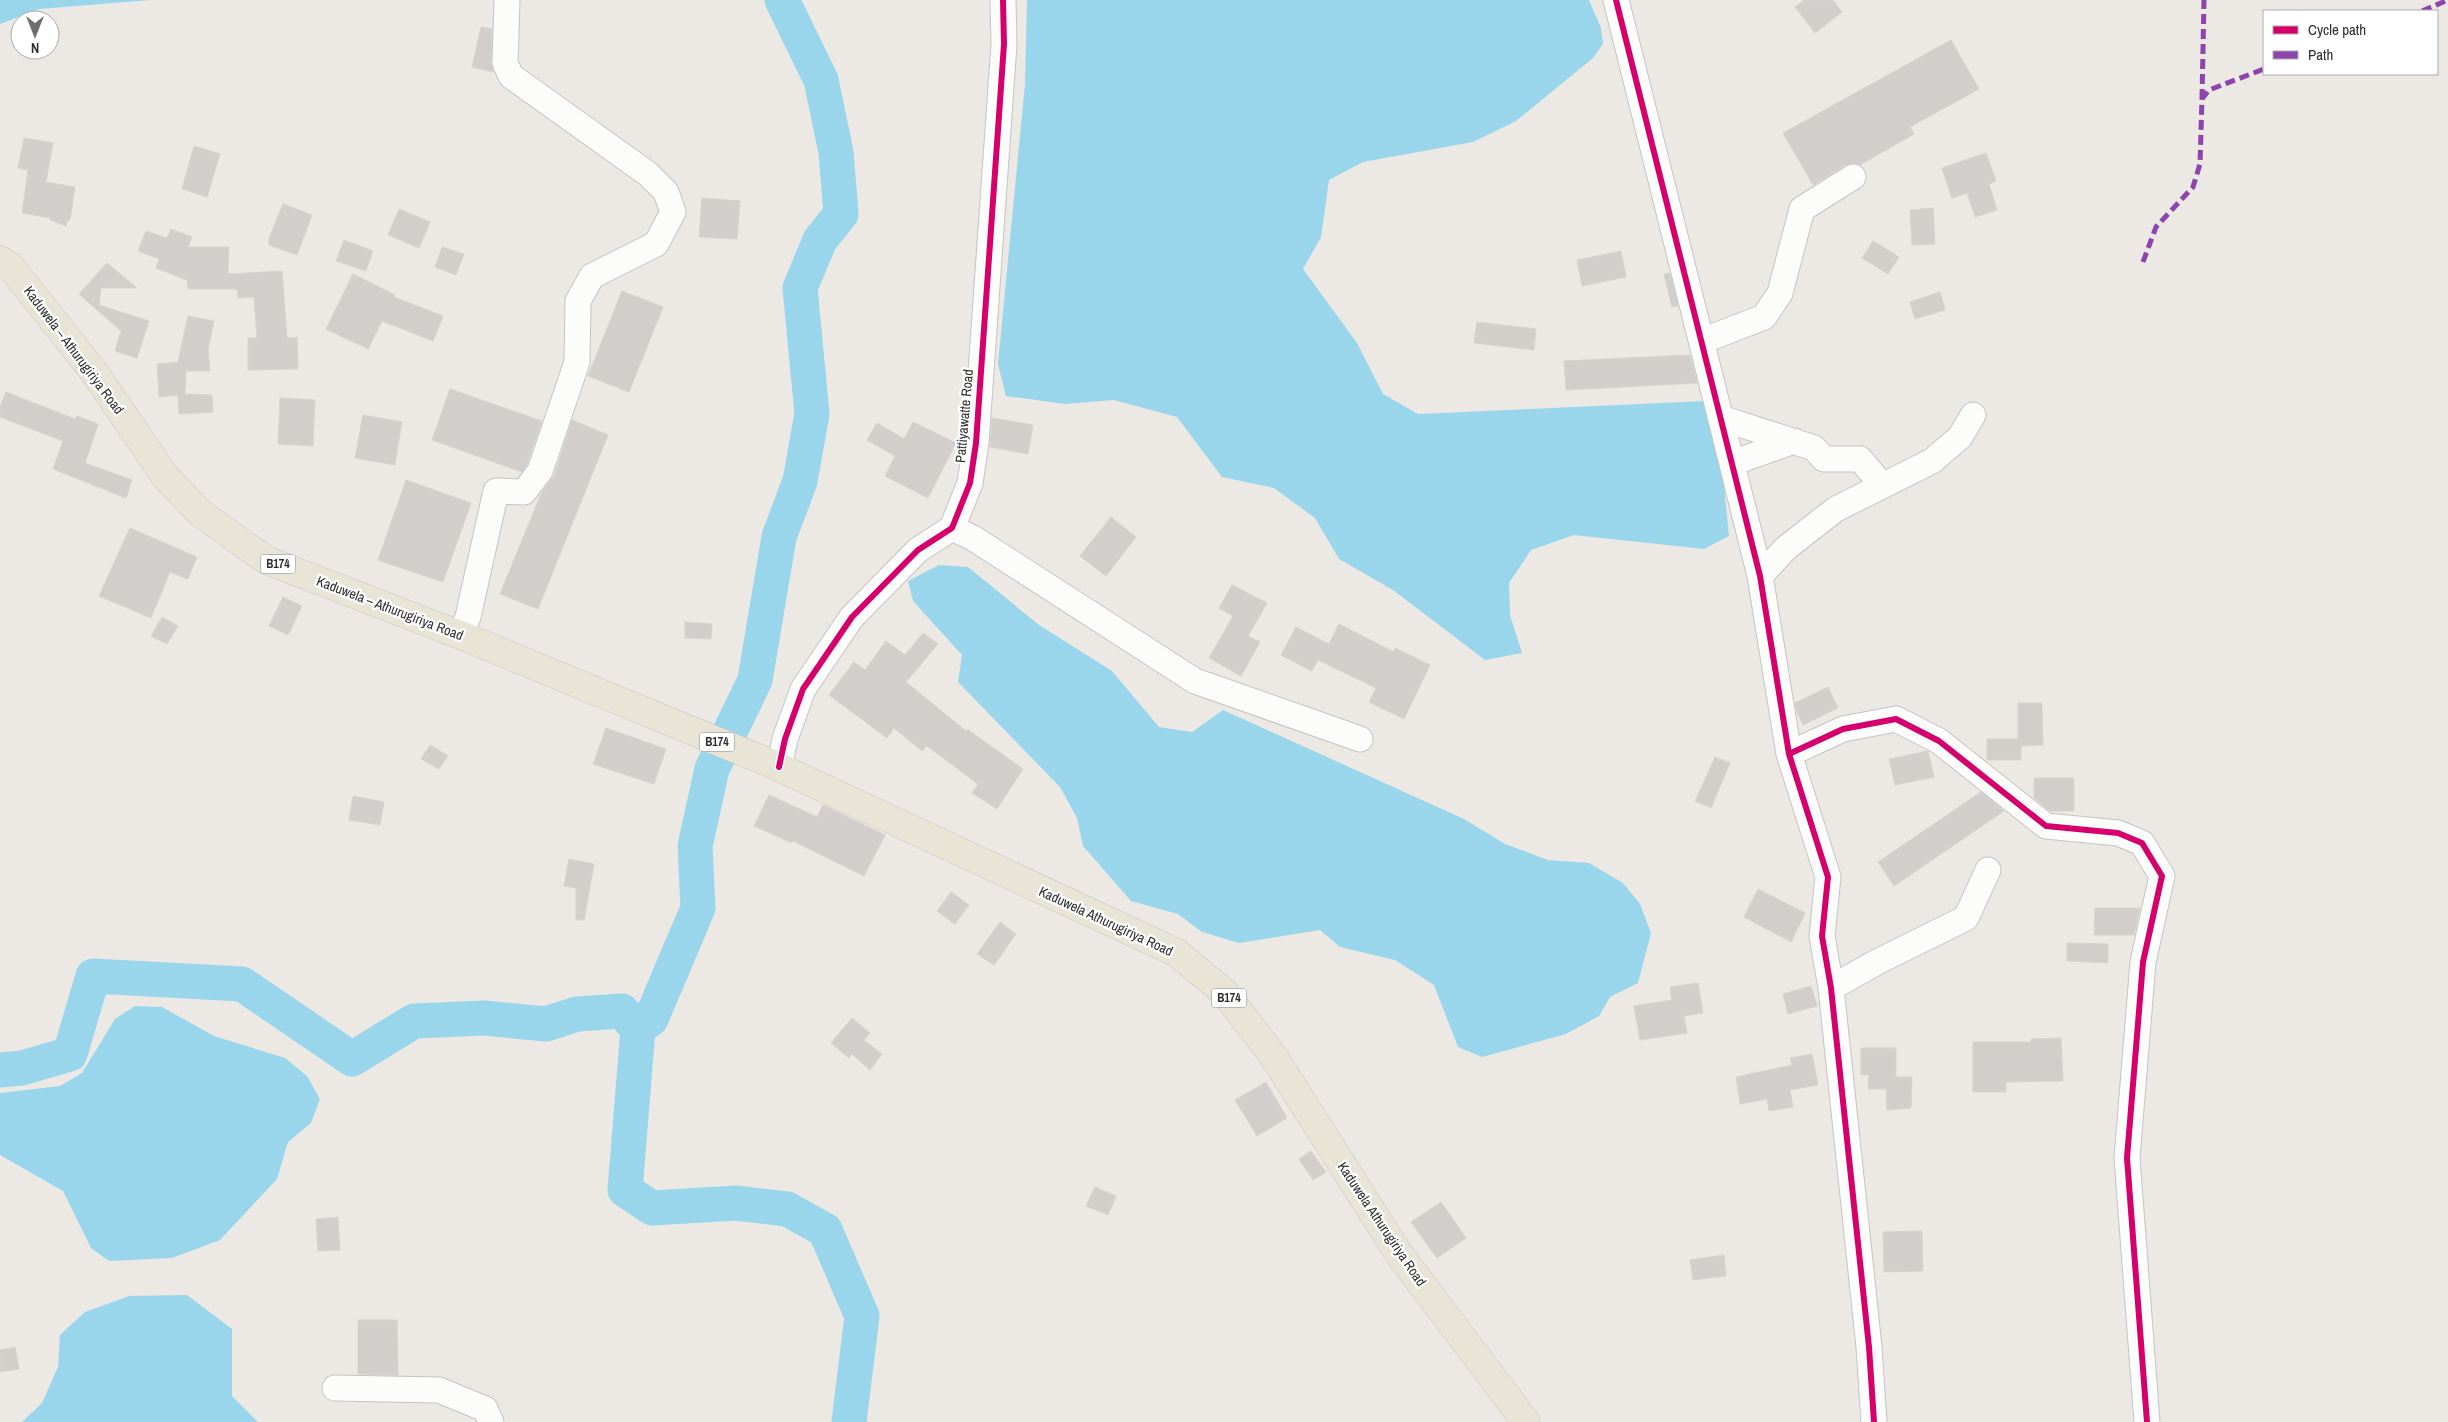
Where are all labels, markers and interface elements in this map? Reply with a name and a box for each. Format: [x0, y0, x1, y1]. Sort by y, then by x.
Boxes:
north arrow [10, 10, 60, 60]
legend [2263, 10, 2438, 75]
text: Cycle path [2308, 19, 2366, 40]
text: N [31, 39, 39, 57]
text: Path [2308, 44, 2333, 65]
street label: Kaduwela – Athurugiriya Road [20, 282, 128, 418]
street label: Pattiyawatte Road [951, 368, 977, 464]
road number: B174 [260, 554, 296, 574]
street label: Kaduwela – Athurugiriya Road [314, 572, 466, 644]
road number: B174 [700, 732, 734, 752]
street label: Kaduwela Athurugiriya Road [1036, 882, 1176, 960]
road number: B174 [1212, 988, 1246, 1008]
street label: Kaduwela Athurugiriya Road [1334, 1158, 1430, 1290]

